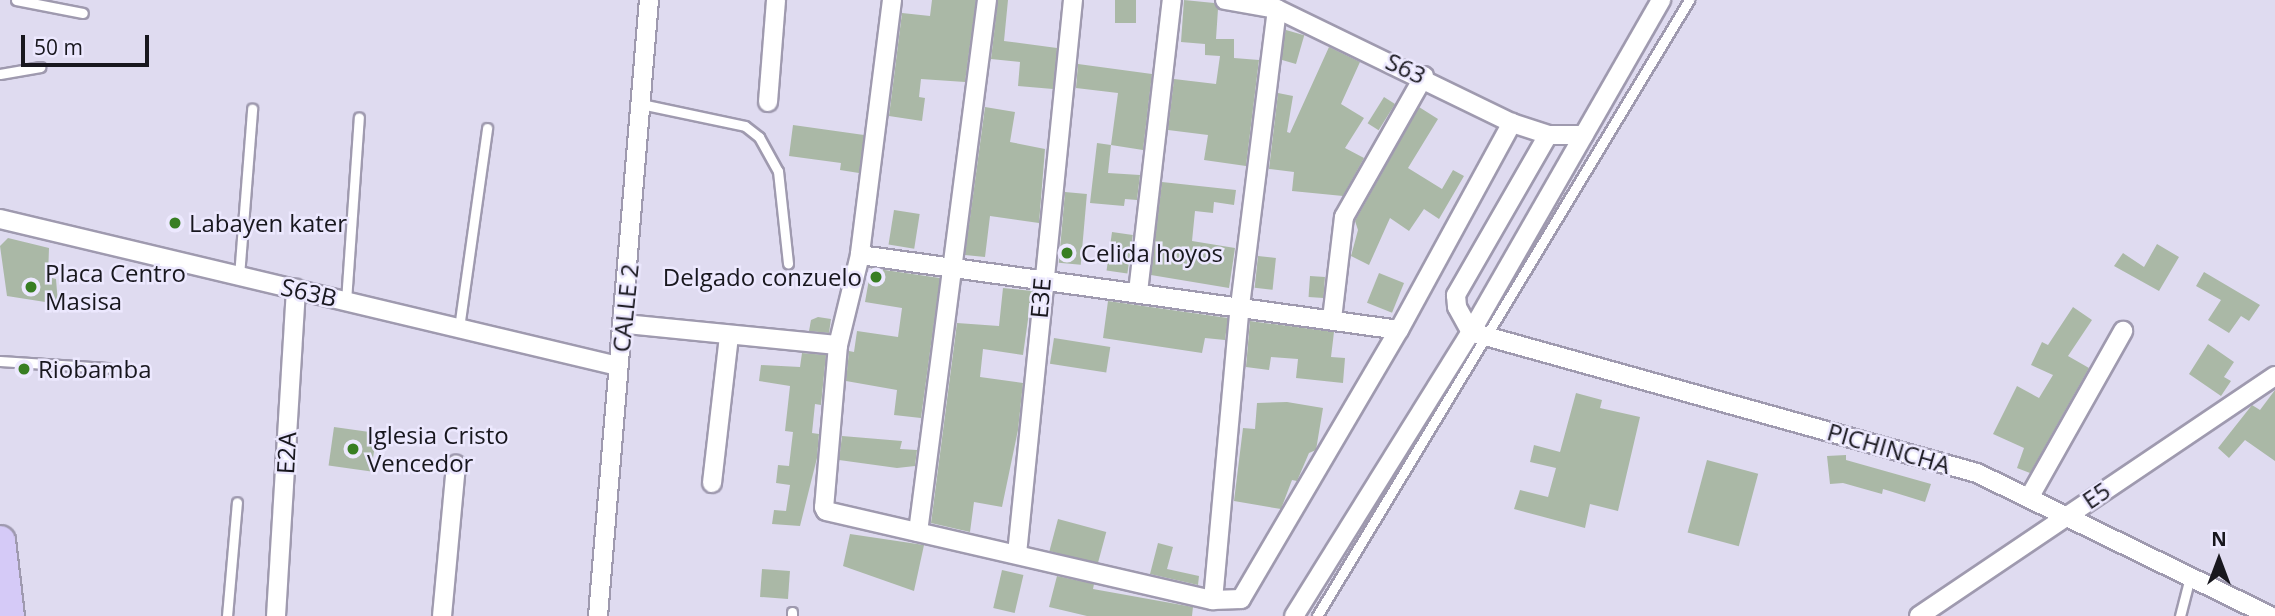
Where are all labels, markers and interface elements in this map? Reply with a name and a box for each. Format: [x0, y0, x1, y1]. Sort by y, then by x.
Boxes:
scale bar [24, 21, 152, 65]
text: 50 m [34, 33, 83, 61]
street label: S63 [1382, 46, 1430, 90]
place label: Labayen kater [189, 209, 347, 237]
marker: Labayen kater [167, 215, 183, 231]
place label: Celida hoyos [1081, 239, 1223, 267]
marker: Celida hoyos [1059, 245, 1075, 261]
place label: Placa Centro Masisa [45, 259, 186, 315]
street label: CALLE 2 [606, 262, 644, 354]
place label: Delgado conzuelo [663, 263, 862, 291]
marker: Delgado conzuelo [868, 269, 884, 285]
street label: S63B [278, 272, 340, 312]
street label: E3E [1024, 277, 1056, 319]
marker: Placa Centro Masisa [23, 279, 39, 295]
place label: Riobamba [38, 355, 152, 383]
marker: Riobamba [16, 361, 32, 377]
street label: PICHINCHA [1824, 417, 1954, 479]
place label: Iglesia Cristo Vencedor [367, 421, 509, 477]
street label: E2A [271, 431, 301, 475]
marker: Iglesia Cristo Vencedor [345, 441, 361, 457]
street label: E5 [2077, 475, 2115, 515]
north arrow [2184, 525, 2254, 595]
text: N [2211, 526, 2227, 552]

